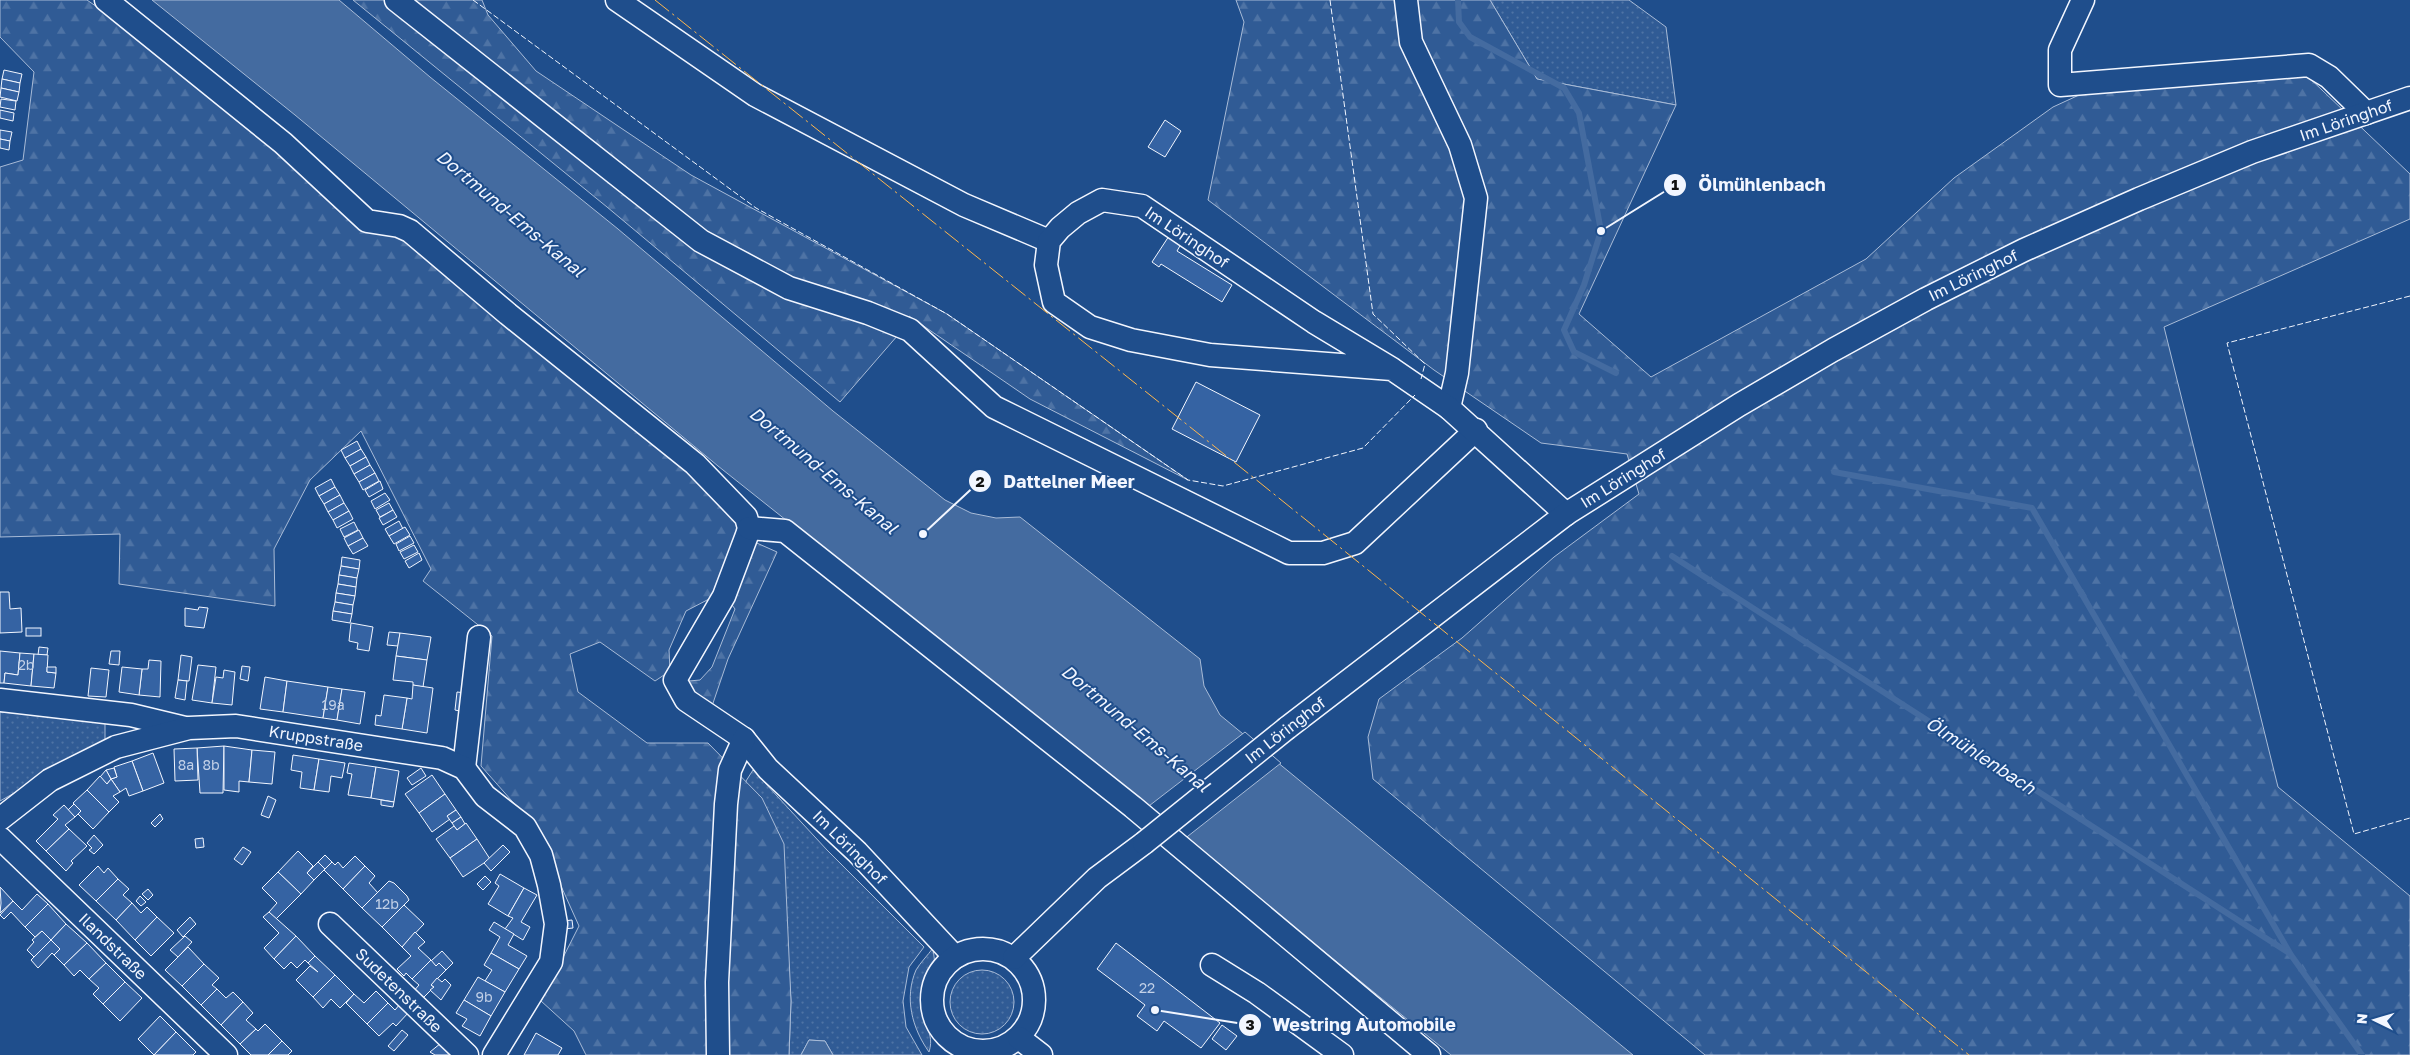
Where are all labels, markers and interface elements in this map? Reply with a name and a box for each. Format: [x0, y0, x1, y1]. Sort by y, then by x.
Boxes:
street label: Im Löringhof [2297, 95, 2395, 145]
water label: Dortmund-Ems-Kanal [433, 145, 590, 282]
callout: Ölmühlenbach [1663, 168, 1835, 201]
text: Ölmühlenbach [1698, 173, 1826, 195]
text: 1 [1671, 175, 1679, 193]
street label: Im Löringhof [1141, 202, 1233, 273]
street label: Im Löringhof [1925, 245, 2021, 305]
water label: Dortmund-Ems-Kanal [746, 402, 903, 539]
street label: Im Löringhof [1577, 444, 1670, 512]
callout: Dattelner Meer [968, 465, 1144, 498]
text: Dattelner Meer [1003, 470, 1135, 492]
text: 2 [975, 472, 985, 490]
house number: 2b [18, 656, 34, 673]
water label: Dortmund-Ems-Kanal [1058, 660, 1215, 797]
street label: Im Löringhof [1241, 692, 1330, 768]
house number: 19a [321, 696, 345, 713]
water label: Ölmühlenbach [1922, 711, 2041, 799]
street label: Kruppstraße [267, 721, 365, 755]
house number: 8a [178, 756, 194, 773]
house number: 8b [202, 756, 220, 773]
street label: Im Löringhof [809, 806, 892, 889]
house number: 12b [375, 895, 399, 912]
street label: Ilandstraße [75, 908, 151, 984]
street label: Sudetenstraße [351, 944, 447, 1036]
house number: 22 [1139, 979, 1155, 996]
house number: 9b [475, 988, 493, 1005]
north arrow [2350, 995, 2400, 1045]
callout: Westring Automobile [1238, 1008, 1466, 1041]
text: Westring Automobile [1272, 1013, 1456, 1035]
text: N [2353, 1013, 2370, 1025]
text: 3 [1245, 1015, 1255, 1033]

